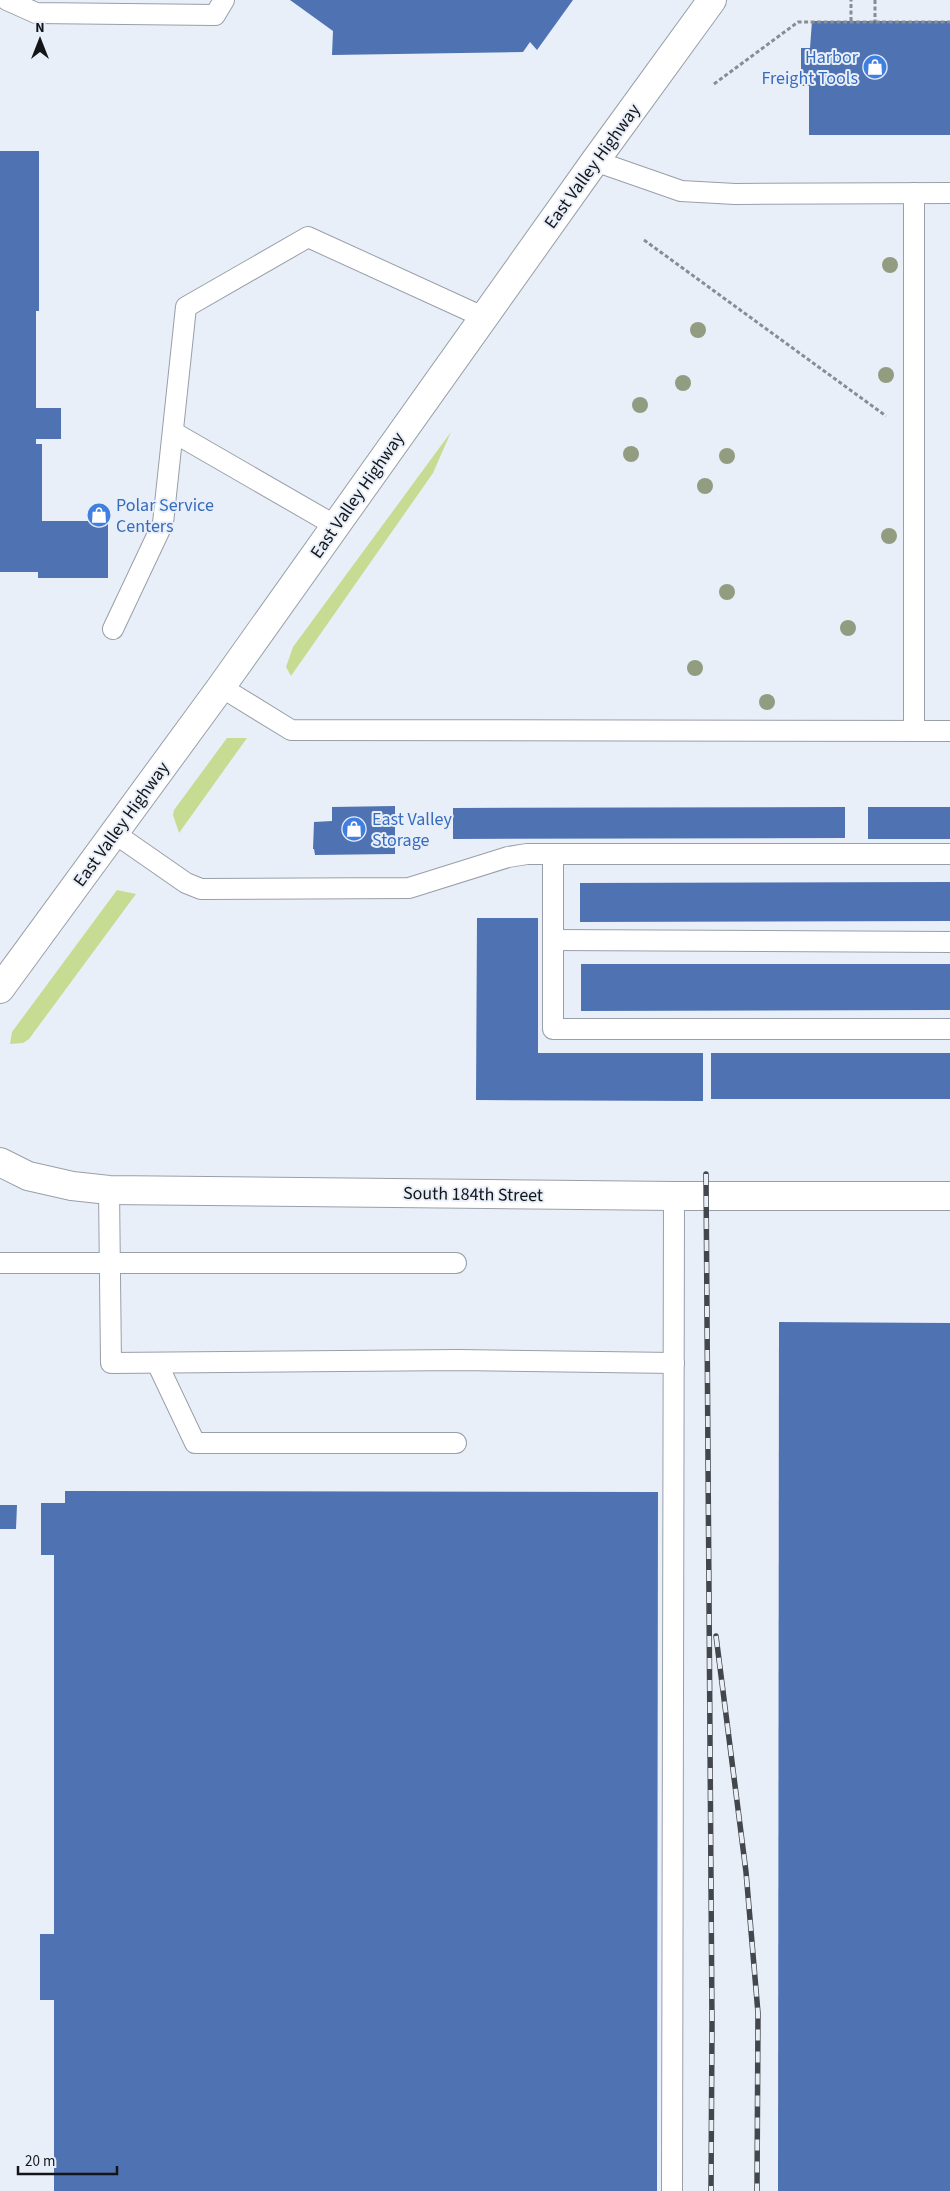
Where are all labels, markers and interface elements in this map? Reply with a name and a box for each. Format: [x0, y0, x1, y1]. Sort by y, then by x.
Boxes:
north arrow [15, 15, 65, 65]
text: N [35, 18, 45, 38]
place label: Harbor Freight Tools [761, 45, 859, 91]
shop icon: Harbor Freight Tools [862, 54, 888, 80]
street label: East Valley Highway [539, 98, 647, 234]
street label: East Valley Highway [304, 427, 411, 563]
place label: Polar Service Centers [116, 493, 214, 539]
shop icon: Polar Service Centers [86, 502, 112, 528]
street label: East Valley Highway [68, 756, 176, 892]
place label: East Valley Storage [372, 807, 453, 853]
shop icon: East Valley Storage [341, 816, 367, 842]
street label: South 184th Street [403, 1181, 543, 1208]
scale bar [18, 2144, 116, 2176]
text: 20 m [25, 2151, 55, 2172]

